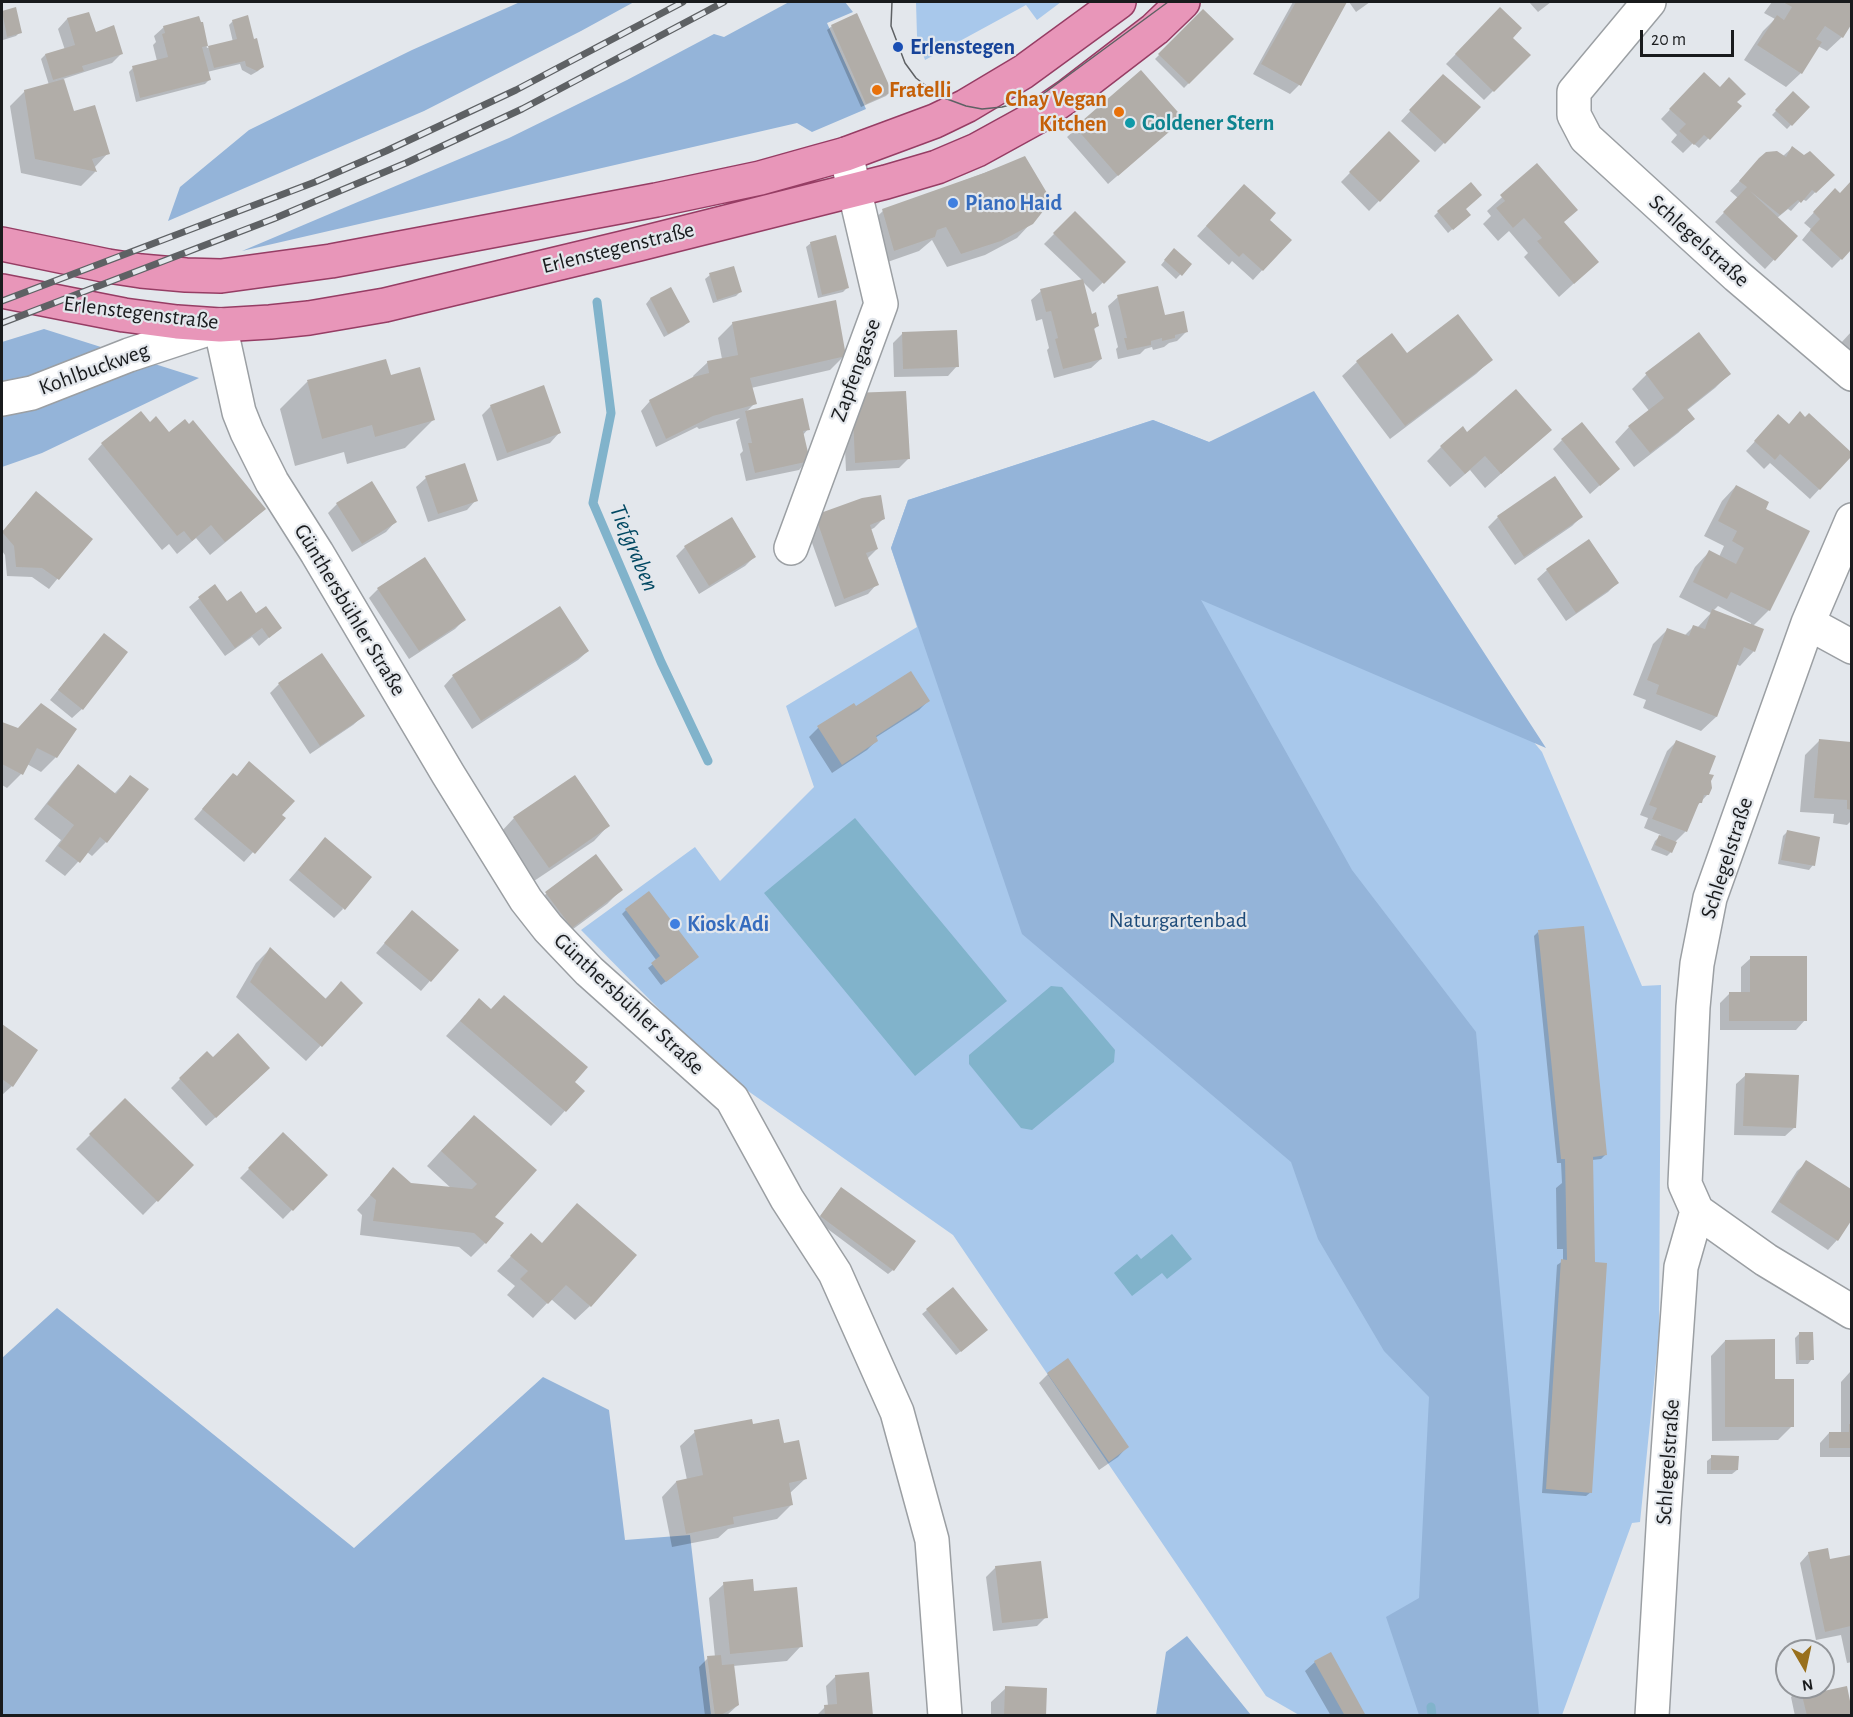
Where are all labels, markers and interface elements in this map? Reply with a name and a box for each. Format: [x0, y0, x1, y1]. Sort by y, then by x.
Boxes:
scale bar [1643, 18, 1738, 56]
text: 20 m [1651, 31, 1686, 49]
place label: Erlenstegen [910, 34, 1015, 60]
marker: Erlenstegen [891, 40, 905, 54]
place label: Fratelli [889, 77, 951, 103]
marker: Fratelli [870, 83, 884, 97]
place label: Chay Vegan Kitchen [1005, 86, 1107, 138]
marker: Chay Vegan Kitchen [1112, 105, 1126, 119]
place label: Goldener Stern [1142, 110, 1274, 136]
marker: Goldener Stern [1123, 116, 1137, 130]
street label: Schlegelstraße [1643, 189, 1755, 293]
place label: Piano Haid [965, 190, 1062, 216]
marker: Piano Haid [946, 196, 960, 210]
street label: Erlenstegenstraße [539, 216, 697, 280]
street label: Erlenstegenstraße [62, 290, 220, 336]
street label: Zapfengasse [825, 315, 887, 425]
street label: Kohlbuckweg [35, 337, 153, 401]
water label: Tiefgraben [603, 500, 665, 596]
street label: Günthersbühler Straße [288, 519, 412, 701]
street label: Schlegelstraße [1695, 794, 1759, 922]
park label: Naturgartenbad [1109, 907, 1247, 933]
place label: Kiosk Adi [687, 911, 769, 937]
marker: Kiosk Adi [668, 917, 682, 931]
street label: Günthersbühler Straße [548, 928, 710, 1080]
street label: Schlegelstraße [1650, 1398, 1686, 1526]
north arrow [1775, 1639, 1835, 1699]
text: N [1801, 1676, 1814, 1694]

